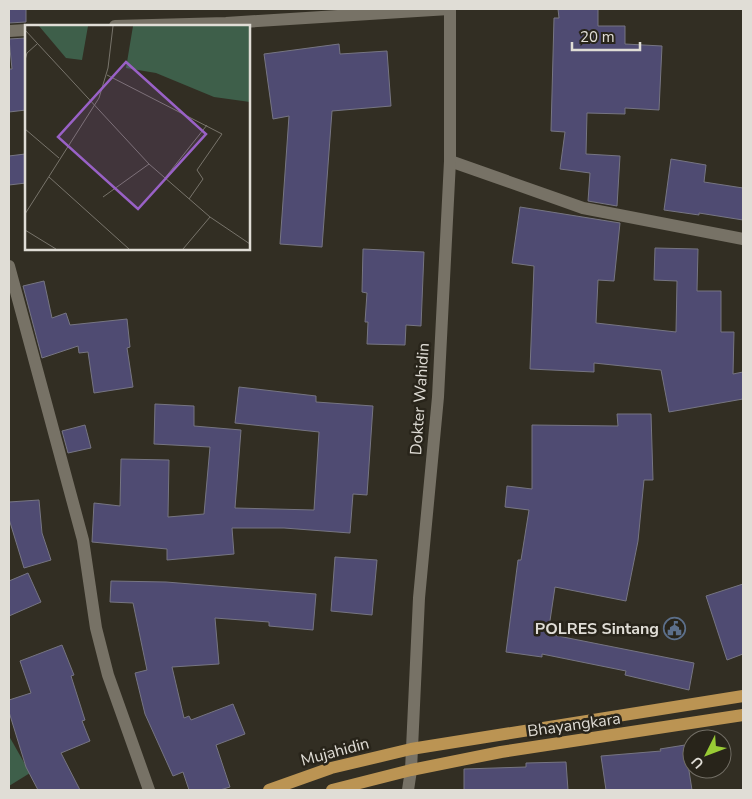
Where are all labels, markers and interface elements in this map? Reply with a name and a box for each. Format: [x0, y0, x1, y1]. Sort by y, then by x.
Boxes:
scale bar [572, 20, 640, 52]
inset map [25, 25, 250, 250]
text: 20 m [580, 27, 615, 47]
street label: Dokter Wahidin [405, 342, 435, 456]
public building icon: POLRES Sintang [663, 617, 687, 641]
place label: POLRES Sintang [535, 618, 659, 640]
street label: Bhayangkara [526, 708, 622, 742]
north arrow [682, 729, 732, 779]
street label: Mujahidin [298, 732, 372, 772]
text: U [687, 752, 708, 773]

